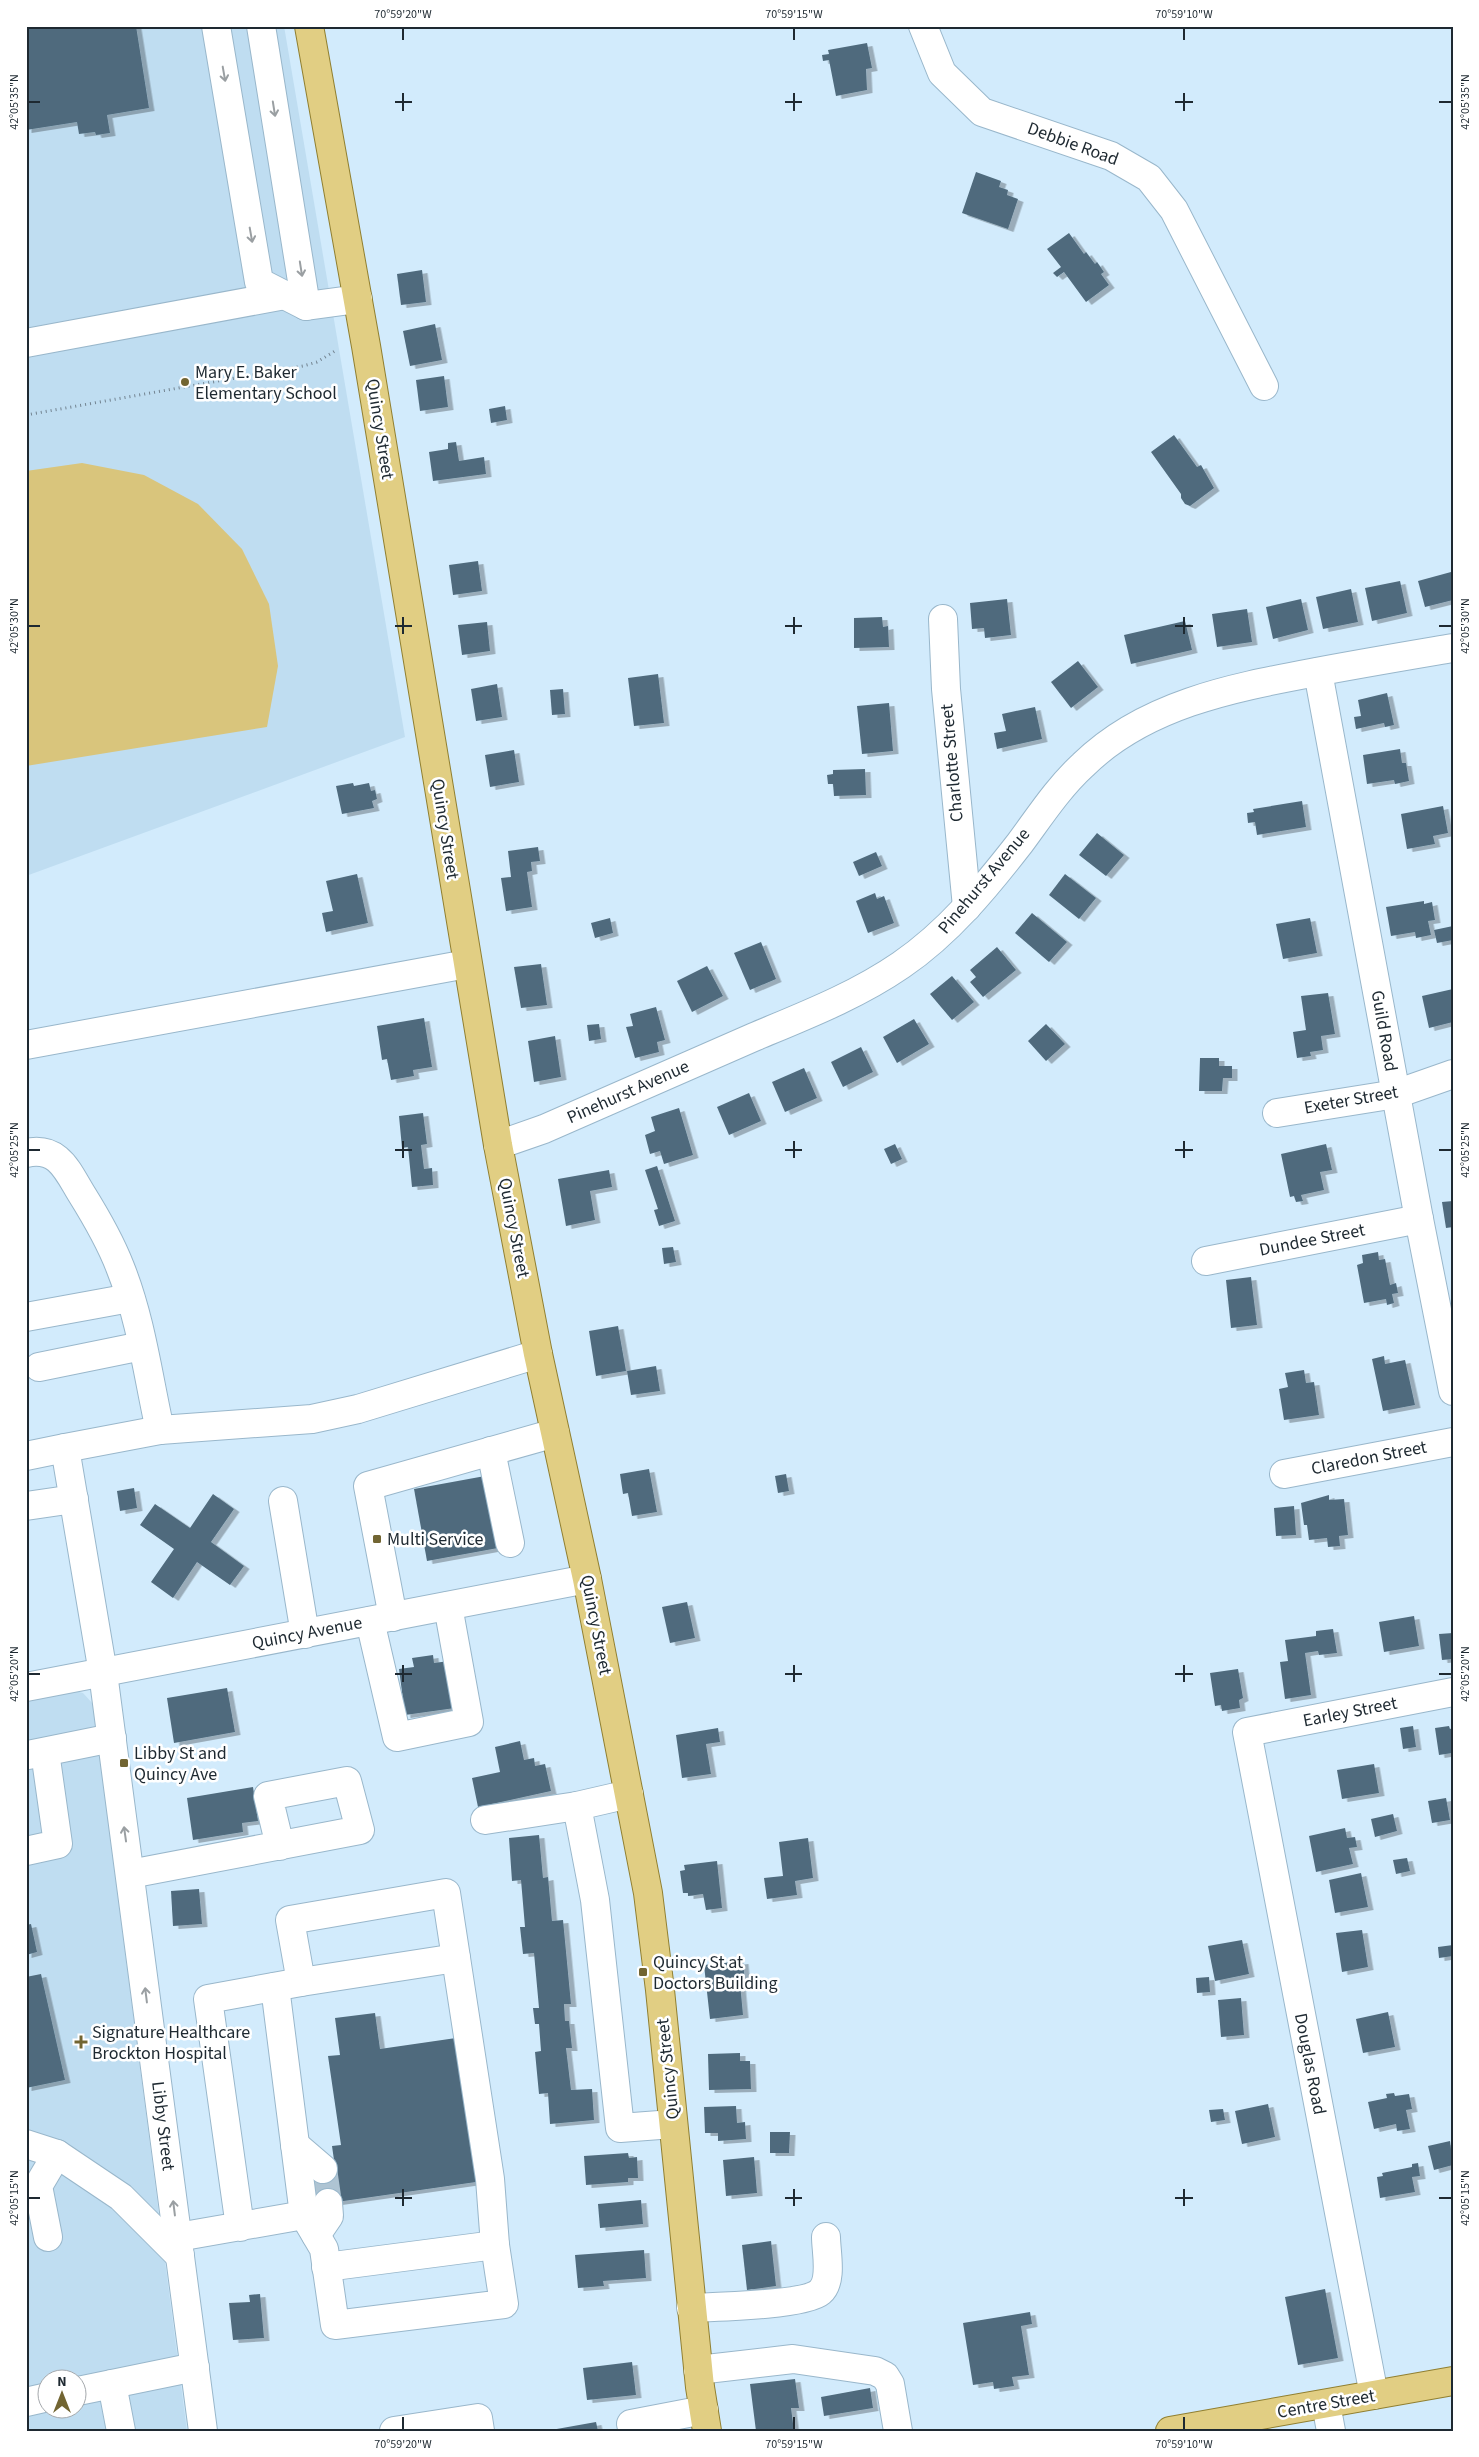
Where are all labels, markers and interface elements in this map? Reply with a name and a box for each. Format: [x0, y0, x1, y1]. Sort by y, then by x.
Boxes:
text: 70°59'20"W [374, 6, 432, 23]
text: 70°59'15"W [765, 6, 823, 23]
text: 70°59'10"W [1155, 6, 1213, 23]
one-way arrow [219, 66, 229, 82]
text: 42°05'35"N [6, 74, 23, 130]
text: 42°05'35"N [1457, 74, 1474, 130]
one-way arrow [270, 101, 280, 117]
street label: Debbie Road [1024, 116, 1122, 172]
one-way arrow [246, 226, 256, 242]
one-way arrow [296, 261, 306, 277]
place label: Mary E. Baker Elementary School [195, 360, 337, 406]
marker: Mary E. Baker Elementary School [179, 376, 191, 388]
street label: Quincy Street [360, 377, 400, 481]
text: 42°05'30"N [6, 598, 23, 654]
text: 42°05'30"N [1457, 598, 1474, 654]
street label: Charlotte Street [934, 703, 970, 823]
street label: Quincy Street [425, 777, 465, 881]
street label: Pinehurst Avenue [932, 823, 1036, 939]
street label: Guild Road [1365, 988, 1403, 1074]
street label: Pinehurst Avenue [563, 1054, 693, 1130]
street label: Exeter Street [1302, 1079, 1400, 1121]
text: 42°05'25"N [6, 1122, 23, 1178]
text: 42°05'25"N [1457, 1122, 1474, 1178]
street label: Quincy Street [492, 1176, 536, 1280]
street label: Dundee Street [1257, 1217, 1367, 1263]
street label: Claredon Street [1309, 1435, 1429, 1481]
place label: Multi Service [387, 1527, 483, 1552]
marker: Multi Service [371, 1533, 383, 1545]
street label: Quincy Street [574, 1573, 618, 1677]
street label: Quincy Avenue [250, 1610, 364, 1656]
text: 42°05'20"N [6, 1646, 23, 1702]
text: 42°05'20"N [1457, 1646, 1474, 1702]
street label: Earley Street [1301, 1691, 1399, 1733]
place label: Libby St and Quincy Ave [134, 1741, 227, 1787]
marker: Libby St and Quincy Ave [118, 1757, 130, 1769]
one-way arrow [120, 1826, 130, 1842]
place label: Quincy St at Doctors Building [653, 1950, 778, 1996]
marker: Quincy St at Doctors Building [637, 1966, 649, 1978]
one-way arrow [141, 1987, 151, 2003]
street label: Douglas Road [1288, 2011, 1332, 2117]
street label: Quincy Street [650, 2017, 686, 2121]
place label: Signature Healthcare Brockton Hospital [92, 2020, 250, 2066]
marker: Signature Healthcare Brockton Hospital [74, 2035, 88, 2049]
street label: Libby Street [145, 2080, 181, 2172]
text: 42°05'15"N [6, 2170, 23, 2226]
text: 42°05'15"N [1457, 2170, 1474, 2226]
one-way arrow [169, 2200, 179, 2216]
north arrow [38, 2370, 88, 2420]
text: N [57, 2372, 67, 2392]
street label: Centre Street [1275, 2383, 1377, 2425]
text: 70°59'20"W [374, 2436, 432, 2453]
text: 70°59'15"W [765, 2436, 823, 2453]
text: 70°59'10"W [1155, 2436, 1213, 2453]

